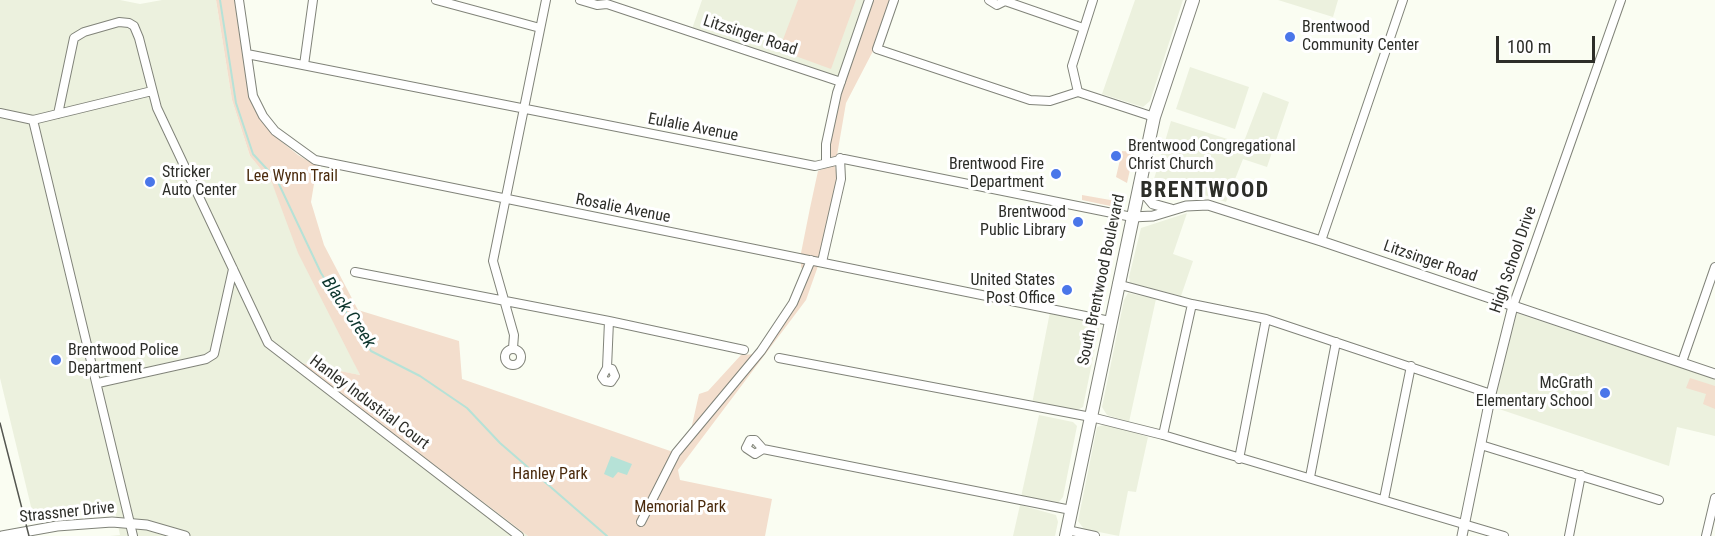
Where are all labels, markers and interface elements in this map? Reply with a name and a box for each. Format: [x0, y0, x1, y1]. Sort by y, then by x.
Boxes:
street label: Litzsinger Road [701, 12, 799, 60]
place label: Brentwood Community Center [1302, 18, 1419, 56]
scale bar [1499, 24, 1598, 62]
marker: Brentwood Community Center [1283, 30, 1297, 44]
text: 100 m [1507, 36, 1551, 57]
street label: Eulalie Avenue [646, 110, 740, 146]
place label: Brentwood Congregational Christ Church [1128, 137, 1296, 175]
marker: Brentwood Congregational Christ Church [1109, 149, 1123, 163]
place label: Brentwood Fire Department [949, 155, 1044, 193]
place label: Stricker Auto Center [162, 163, 237, 201]
park label: Lee Wynn Trail [246, 167, 338, 187]
marker: Brentwood Fire Department [1049, 167, 1063, 181]
marker: Stricker Auto Center [143, 175, 157, 189]
district label: BRENTWOOD [1140, 178, 1270, 204]
street label: Rosalie Avenue [574, 190, 672, 228]
street label: South Brentwood Boulevard [1074, 193, 1130, 367]
place label: Brentwood Public Library [980, 203, 1066, 241]
street label: High School Drive [1487, 204, 1541, 316]
marker: Brentwood Public Library [1071, 215, 1085, 229]
street label: Litzsinger Road [1381, 237, 1479, 287]
place label: United States Post Office [971, 271, 1055, 309]
water label: Black Creek [316, 273, 380, 353]
marker: United States Post Office [1060, 283, 1074, 297]
place label: Brentwood Police Department [68, 341, 179, 379]
street label: Hanley Industrial Court [305, 352, 433, 454]
marker: Brentwood Police Department [49, 353, 63, 367]
place label: McGrath Elementary School [1476, 374, 1593, 412]
marker: McGrath Elementary School [1598, 386, 1612, 400]
park label: Hanley Park [512, 465, 588, 485]
street label: Strassner Drive [18, 498, 116, 528]
park label: Memorial Park [634, 498, 726, 518]

